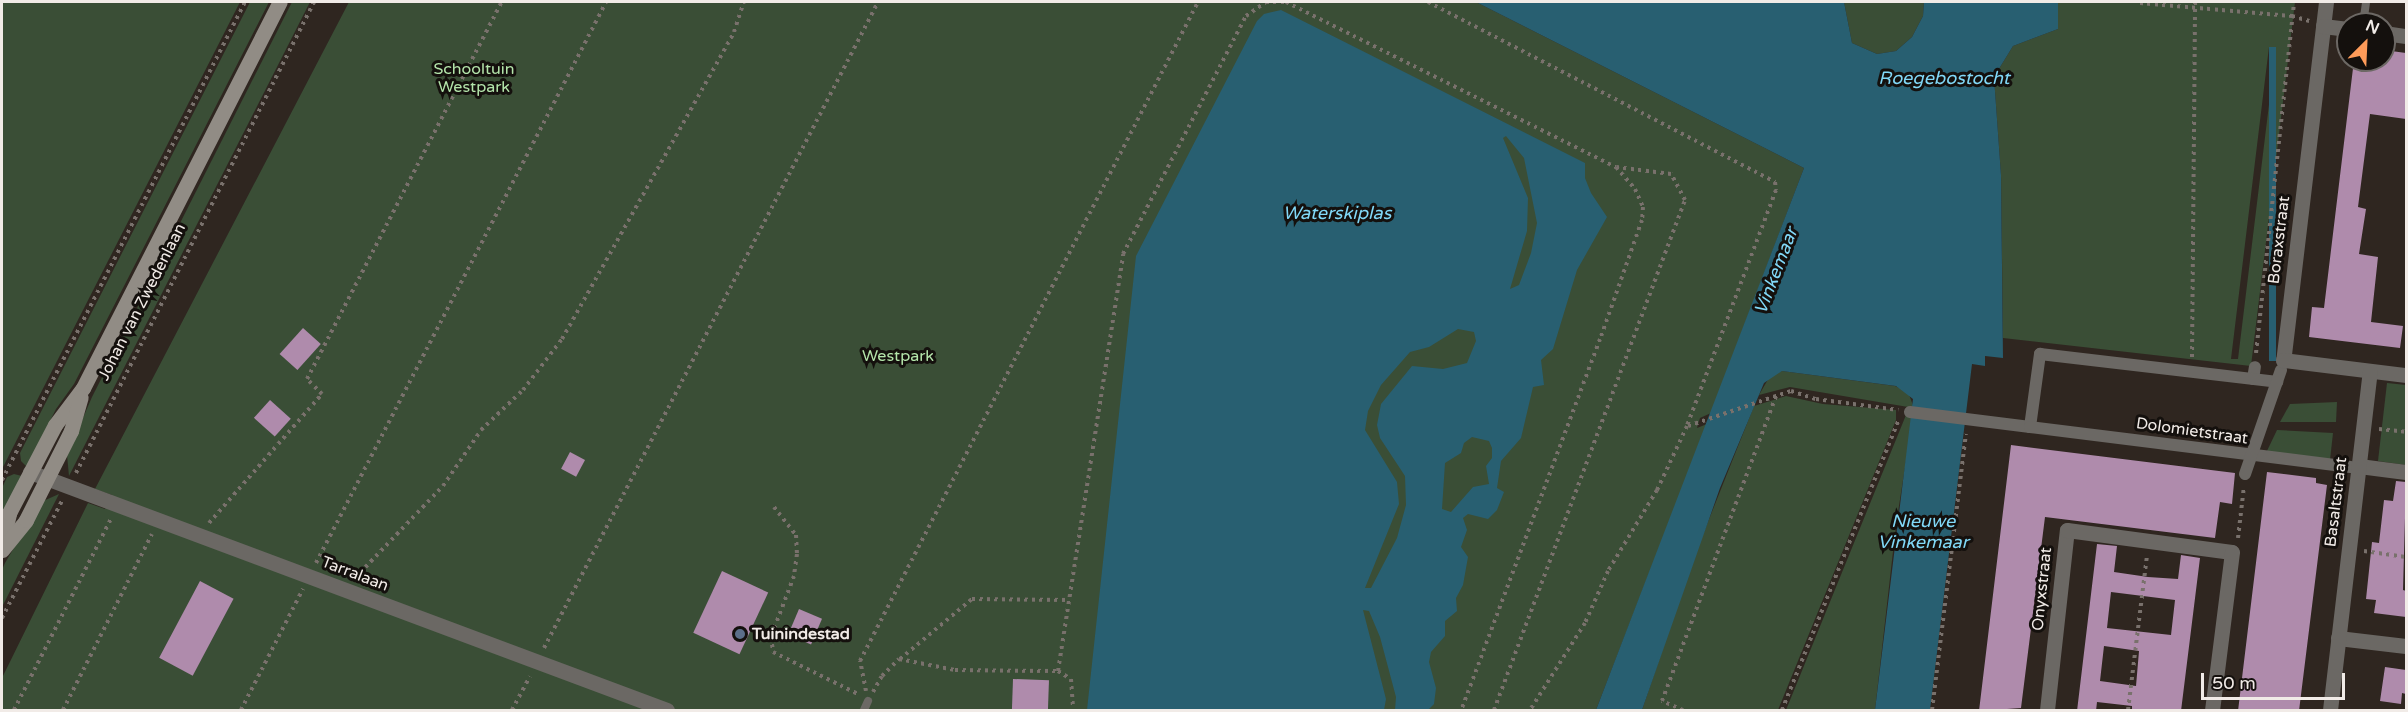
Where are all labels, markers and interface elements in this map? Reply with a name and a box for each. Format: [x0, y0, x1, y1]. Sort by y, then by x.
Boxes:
north arrow [2336, 12, 2396, 72]
text: N [2363, 16, 2382, 39]
park label: Schooltuin Westpark [433, 59, 515, 97]
water label: Roegebostocht [1878, 67, 2010, 89]
street label: Boraxstraat [2264, 195, 2294, 285]
water label: Waterskiplas [1283, 202, 1391, 224]
street label: Johan van Zwedenlaan [94, 220, 190, 384]
water label: Vinkemaar [1750, 225, 1802, 317]
park label: Westpark [862, 346, 934, 366]
street label: Dolomietstraat [2135, 414, 2249, 448]
street label: Basaltstraat [2321, 456, 2351, 548]
water label: Nieuwe Vinkemaar [1877, 511, 1969, 554]
street label: Onyxstraat [2028, 546, 2056, 632]
street label: Tarralaan [319, 552, 391, 596]
place label: Tuinindestad [752, 624, 850, 644]
marker: Tuinindestad [733, 627, 747, 641]
scale bar [2204, 661, 2348, 699]
text: 50 m [2212, 672, 2256, 694]

